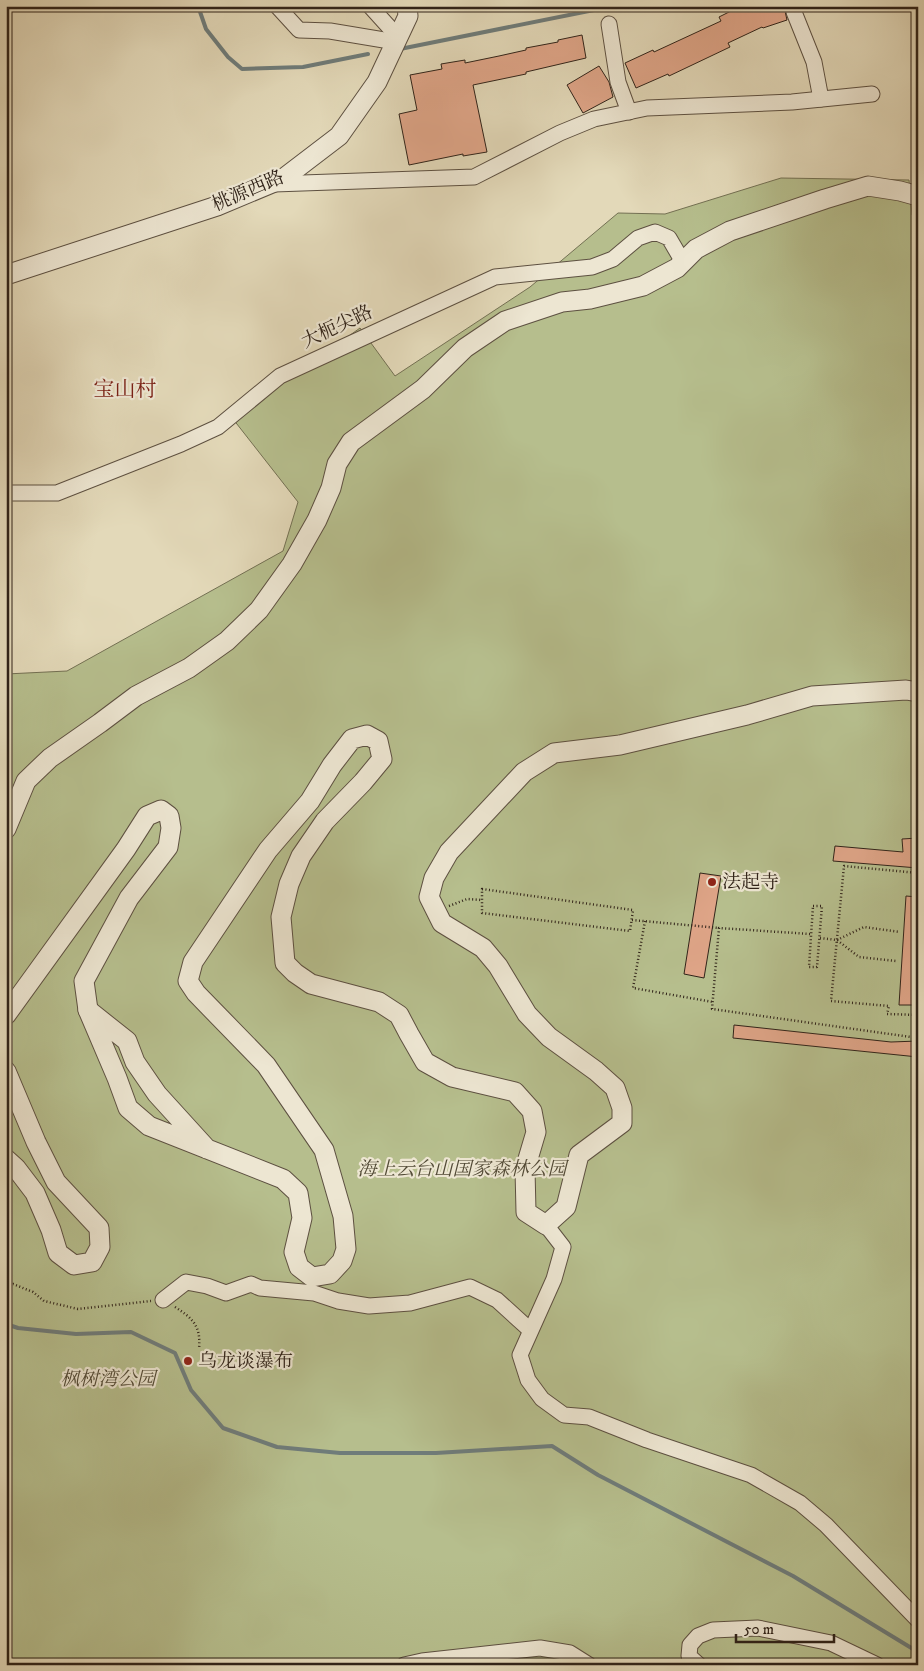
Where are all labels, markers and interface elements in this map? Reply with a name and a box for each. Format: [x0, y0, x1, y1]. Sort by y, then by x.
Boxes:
street label: 桃源西路 [209, 166, 287, 216]
street label: 大枙尖路 [298, 301, 376, 353]
district label: 宝山村 [94, 377, 157, 403]
place label: 法起寺 [722, 871, 779, 894]
marker: 法起寺 [706, 876, 718, 888]
park label: 海上云台山国家森林公园 [357, 1158, 569, 1181]
place label: 乌龙谈瀑布 [198, 1350, 293, 1373]
marker: 乌龙谈瀑布 [182, 1355, 194, 1367]
park label: 枫树湾公园 [60, 1368, 158, 1391]
scale bar [736, 1611, 834, 1643]
text: 50 m [744, 1620, 774, 1639]

